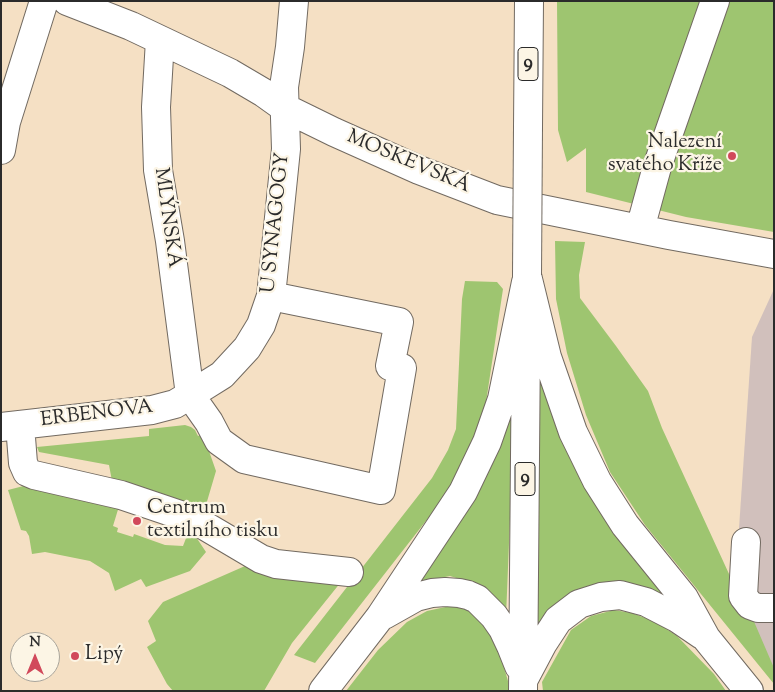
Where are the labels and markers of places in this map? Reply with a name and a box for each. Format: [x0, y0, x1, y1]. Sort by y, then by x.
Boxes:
place label: Nalezení svatého Kříže [608, 132, 722, 179]
marker: Nalezení svatého Kříže [726, 150, 738, 162]
place label: Centrum textilního tisku [147, 498, 278, 545]
marker: Centrum textilního tisku [131, 515, 143, 527]
place label: Lipý [85, 644, 123, 668]
marker: Lipý [69, 650, 81, 662]

